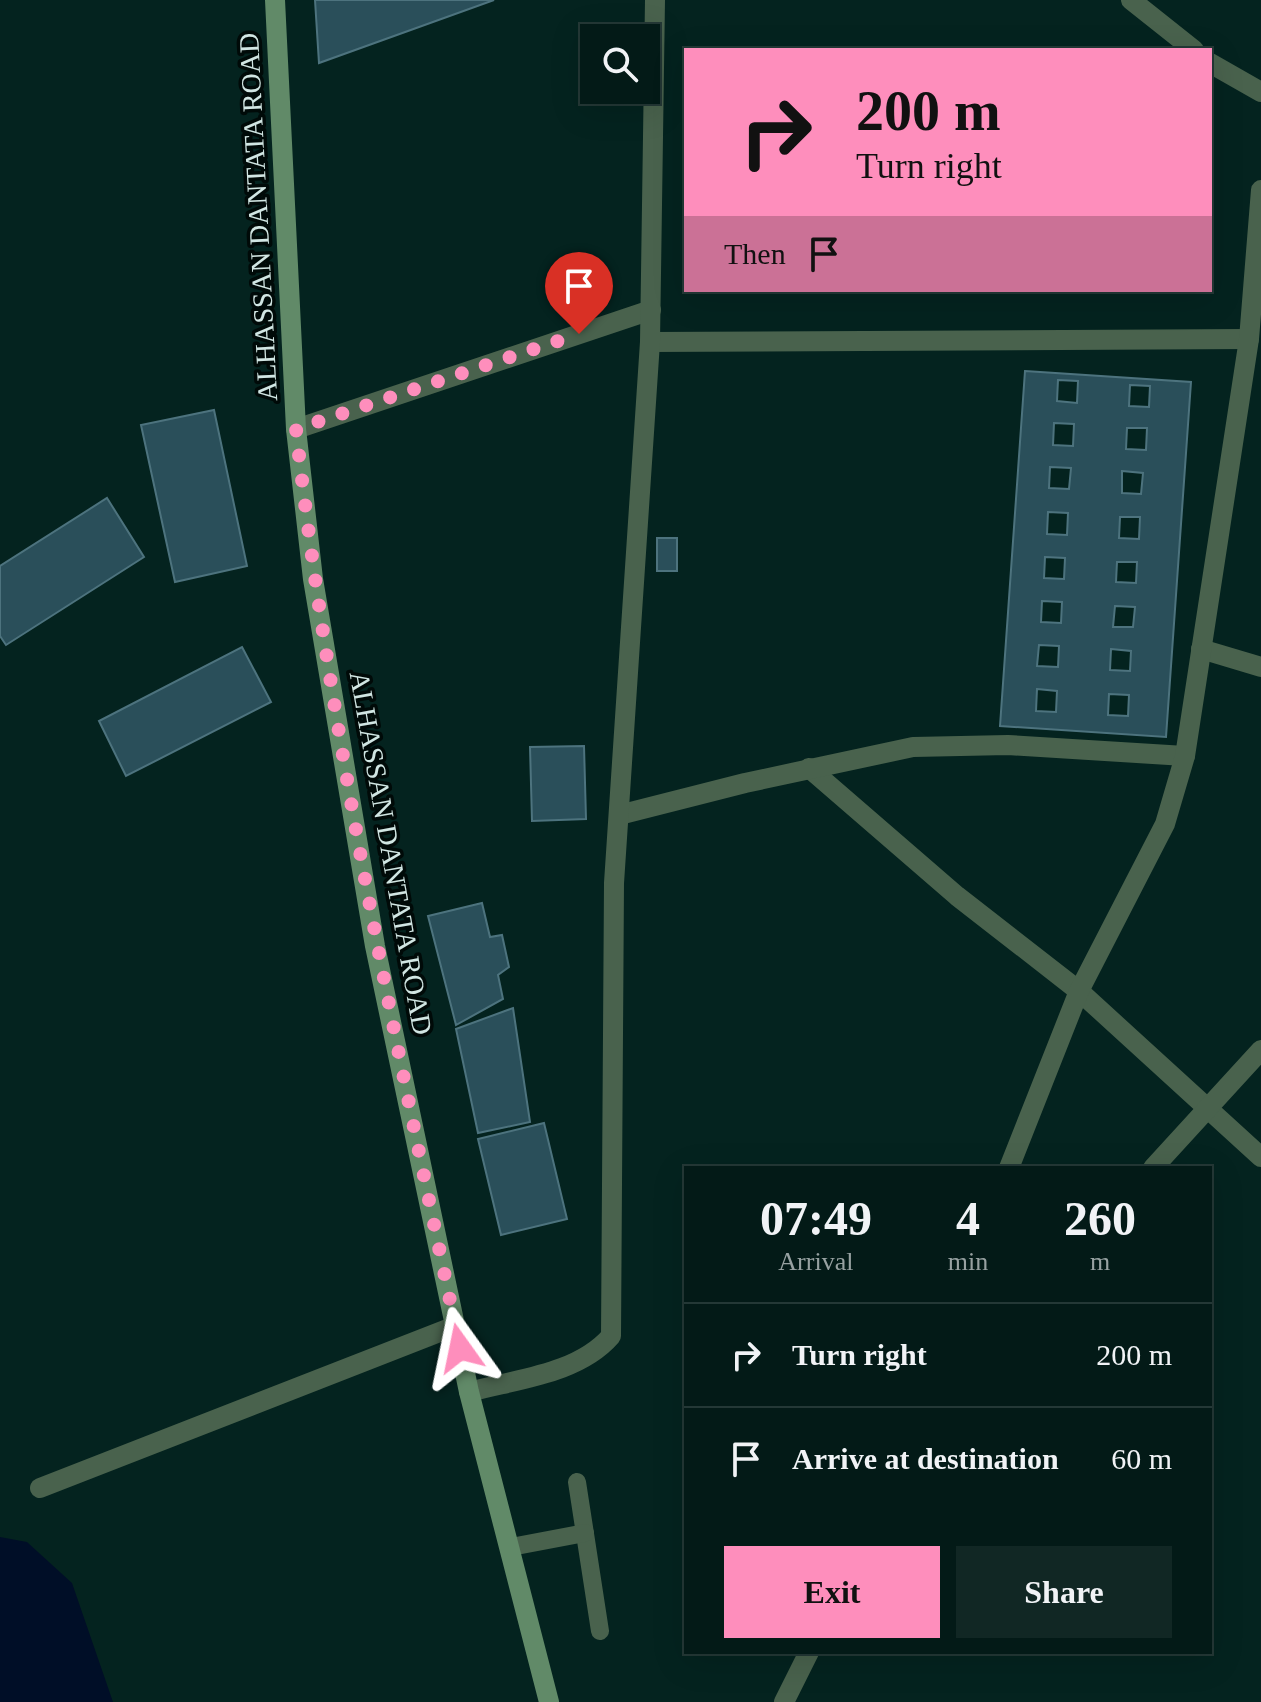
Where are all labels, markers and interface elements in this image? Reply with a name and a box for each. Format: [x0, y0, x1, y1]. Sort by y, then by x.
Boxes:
map controls [580, 24, 660, 104]
button: search [580, 24, 660, 104]
street label: ALHASSAN DANTATA ROAD [233, 32, 283, 402]
icon: right [724, 80, 828, 184]
text: 200 m [856, 80, 1001, 142]
text: Turn right [856, 146, 1002, 186]
icon: arrive [802, 232, 846, 276]
text: Then [724, 237, 786, 270]
pin [545, 252, 613, 334]
icon: arrive [557, 264, 601, 308]
street label: ALHASSAN DANTATA ROAD [344, 669, 438, 1037]
text: 07:49 [760, 1192, 872, 1245]
text: 4 [956, 1192, 980, 1245]
text: 260 [1064, 1192, 1136, 1245]
text: Arrival [778, 1247, 853, 1276]
text: min [948, 1247, 988, 1276]
text: m [1090, 1247, 1110, 1276]
position arrow [418, 1306, 502, 1390]
icon: right [724, 1333, 768, 1377]
text: Turn right [792, 1338, 927, 1371]
text: 200 m [1096, 1338, 1172, 1371]
icon: arrive [724, 1437, 768, 1481]
text: Arrive at destination [792, 1442, 1059, 1475]
text: 60 m [1111, 1442, 1172, 1475]
button: Exit [724, 1546, 940, 1638]
button: Share [956, 1546, 1172, 1638]

